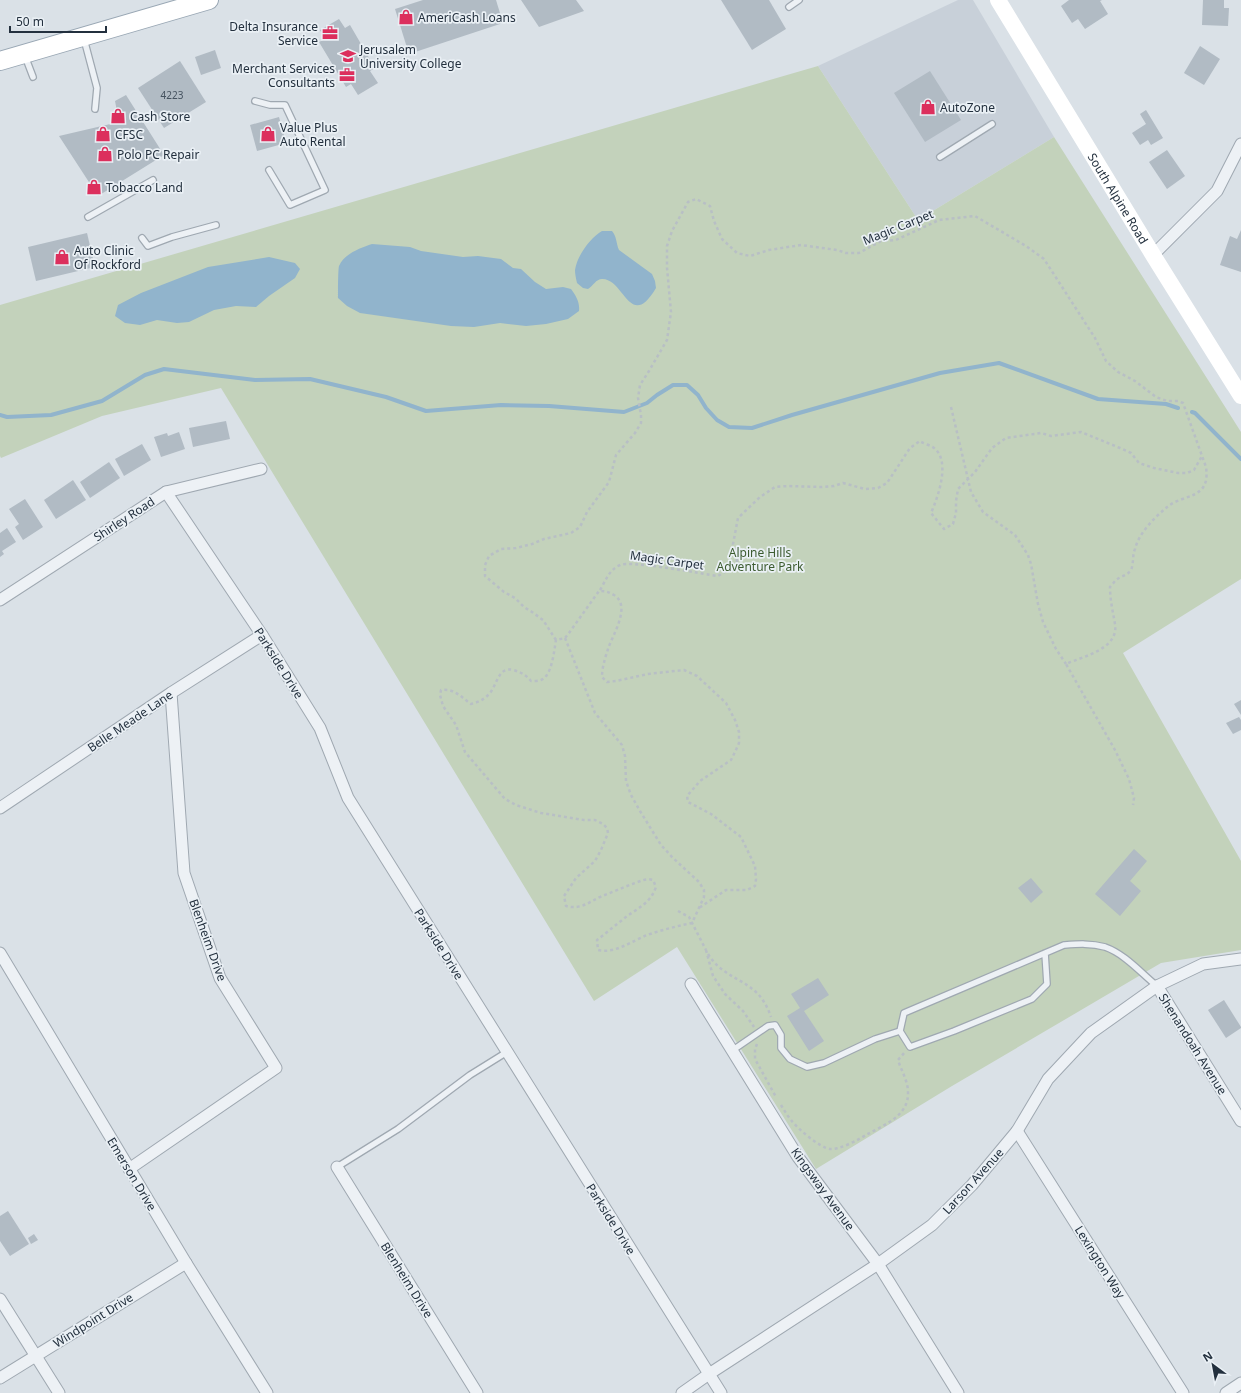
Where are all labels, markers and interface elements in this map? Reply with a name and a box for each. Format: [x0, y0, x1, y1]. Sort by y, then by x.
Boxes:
scale bar [10, 8, 106, 34]
shop icon: AmeriCash Loans [397, 8, 415, 26]
place label: AmeriCash Loans [418, 9, 516, 26]
text: 50 m [16, 13, 44, 30]
place label: Delta Insurance Service [229, 18, 318, 49]
office icon: Delta Insurance Service [321, 24, 339, 42]
place label: Jerusalem University College [359, 41, 462, 72]
school or university icon: Jerusalem University College [339, 47, 357, 65]
place label: Merchant Services Consultants [232, 60, 335, 91]
office icon: Merchant Services Consultants [338, 66, 356, 84]
house number: 4223 [161, 88, 184, 102]
shop icon: AutoZone [919, 98, 937, 116]
place label: AutoZone [940, 99, 995, 116]
shop icon: Cash Store [109, 107, 127, 125]
place label: Cash Store [130, 108, 190, 125]
place label: Value Plus Auto Rental [280, 119, 346, 150]
shop icon: CFSC [94, 125, 112, 143]
shop icon: Value Plus Auto Rental [259, 125, 277, 143]
place label: CFSC [115, 126, 143, 143]
shop icon: Polo PC Repair [96, 145, 114, 163]
place label: Polo PC Repair [117, 146, 199, 163]
street label: South Alpine Road [1084, 150, 1153, 247]
shop icon: Tobacco Land [85, 178, 103, 196]
place label: Tobacco Land [106, 179, 183, 196]
street label: Magic Carpet [860, 205, 936, 249]
place label: Auto Clinic Of Rockford [74, 242, 141, 273]
shop icon: Auto Clinic Of Rockford [53, 248, 71, 266]
street label: Shirley Road [90, 493, 158, 545]
park label: Alpine Hills Adventure Park [716, 544, 804, 575]
street label: Magic Carpet [629, 546, 706, 574]
street label: Parkside Drive [250, 624, 308, 702]
street label: Belle Meade Lane [84, 686, 176, 756]
street label: Blenheim Drive [185, 897, 231, 984]
street label: Parkside Drive [410, 905, 468, 983]
street label: Shenandoah Avenue [1155, 990, 1231, 1098]
street label: Emerson Drive [103, 1134, 161, 1214]
street label: Kingsway Avenue [787, 1144, 859, 1234]
street label: Larson Avenue [939, 1144, 1007, 1218]
street label: Parkside Drive [582, 1180, 640, 1258]
street label: Lexington Way [1071, 1222, 1130, 1302]
street label: Blenheim Drive [377, 1239, 437, 1321]
street label: Windpoint Drive [50, 1288, 136, 1351]
north arrow [1193, 1345, 1233, 1385]
text: N [1200, 1347, 1215, 1365]

